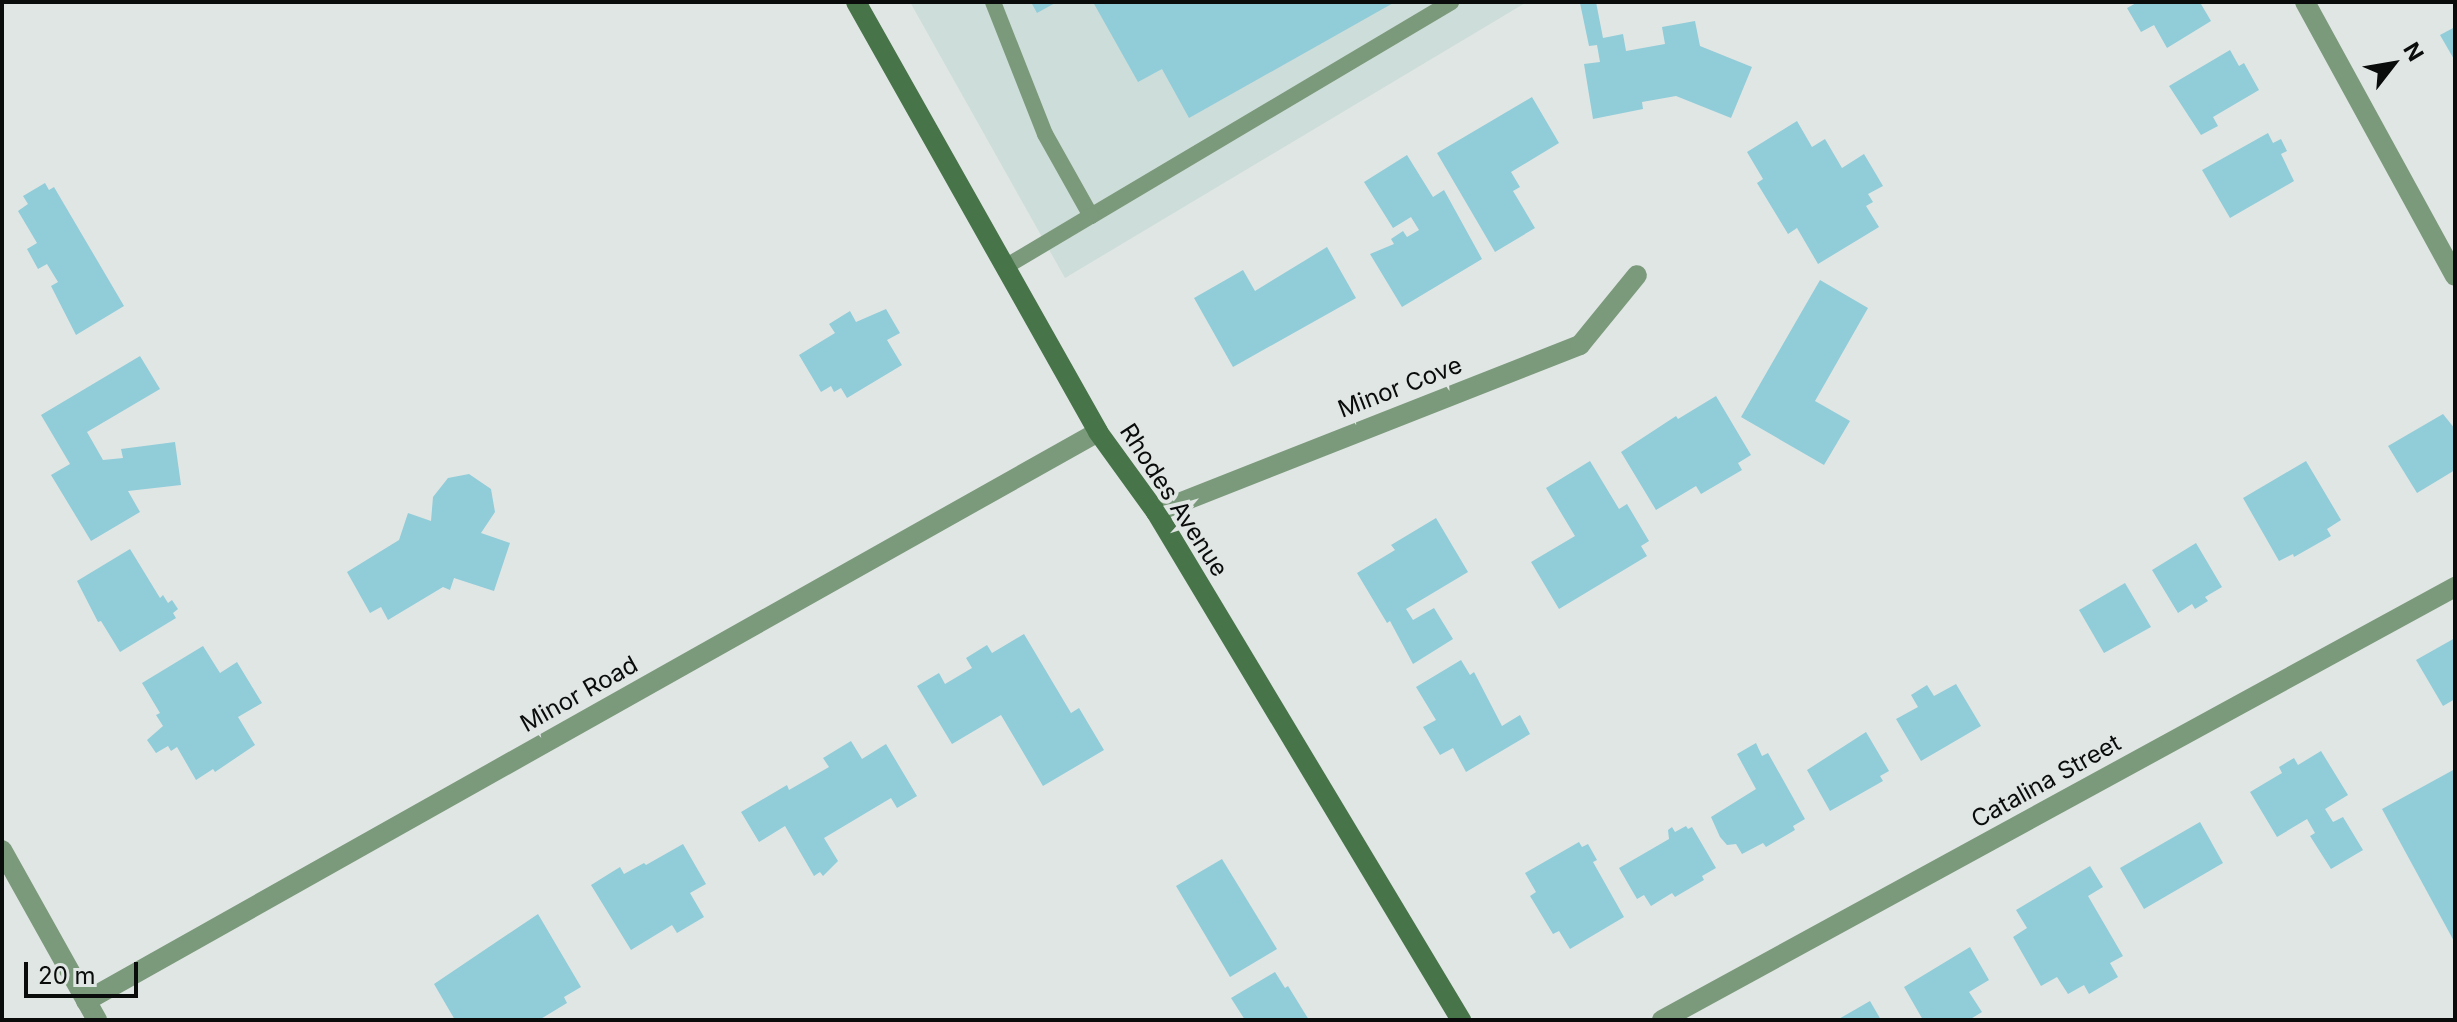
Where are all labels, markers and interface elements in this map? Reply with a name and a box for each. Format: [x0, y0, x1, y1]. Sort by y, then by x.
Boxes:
north arrow [2353, 24, 2433, 104]
text: N [2398, 38, 2429, 66]
street label: Minor Cove [1334, 350, 1466, 424]
street label: Rhodes Avenue [1114, 418, 1234, 582]
street label: Minor Road [515, 650, 643, 738]
street label: Catalina Street [1966, 728, 2126, 834]
scale bar [28, 946, 142, 996]
text: 20 m [38, 961, 96, 990]

